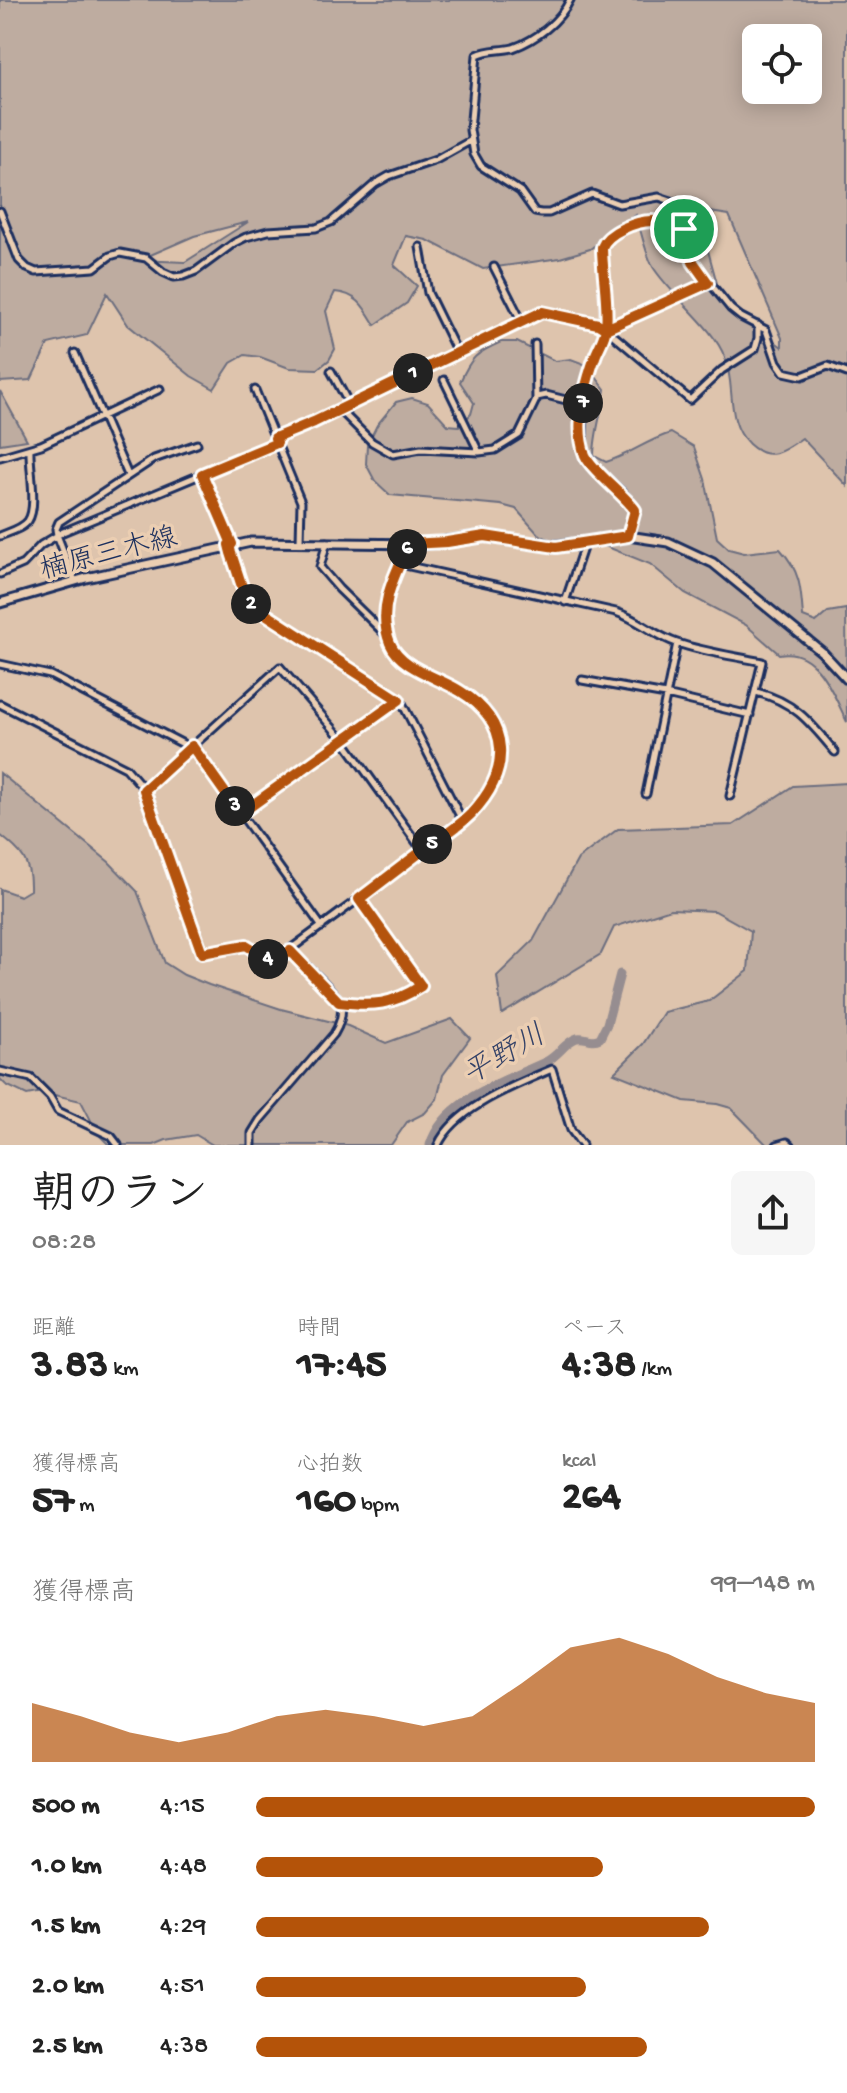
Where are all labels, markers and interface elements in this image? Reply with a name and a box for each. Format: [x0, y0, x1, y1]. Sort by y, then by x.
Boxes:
map controls [742, 24, 822, 104]
button: locate [742, 24, 822, 104]
pin [650, 195, 718, 263]
icon: arrive [662, 207, 706, 251]
pin: 1 [393, 353, 433, 393]
text: 1 [409, 360, 417, 386]
pin: 7 [563, 383, 603, 423]
text: 7 [577, 390, 589, 416]
street label: 楠原三木線 [37, 521, 181, 588]
pin: 6 [387, 529, 427, 569]
text: 6 [401, 536, 413, 562]
pin: 2 [231, 584, 271, 624]
text: 2 [246, 591, 256, 617]
pin: 3 [215, 786, 255, 826]
text: 3 [229, 793, 241, 819]
pin: 5 [412, 824, 452, 864]
text: 5 [426, 831, 438, 857]
pin: 4 [248, 939, 288, 979]
text: 4 [263, 946, 273, 972]
water label: 平野川 [458, 1019, 553, 1095]
button: share [731, 1171, 815, 1255]
text: 朝のラン [32, 1172, 208, 1224]
text: 08:28 [32, 1228, 96, 1259]
text: 距離 [32, 1317, 76, 1343]
text: 時間 [297, 1317, 341, 1343]
text: ペース [562, 1317, 627, 1343]
text: 3.83 [32, 1343, 108, 1390]
text: 17:45 [297, 1343, 386, 1390]
text: 4:38 [562, 1343, 636, 1390]
text: km [108, 1357, 139, 1383]
text: /km [636, 1357, 672, 1383]
text: kcal [562, 1449, 596, 1475]
text: 獲得標高 [32, 1453, 120, 1479]
text: 心拍数 [297, 1453, 363, 1479]
text: 264 [562, 1475, 621, 1522]
text: 57 [32, 1479, 74, 1526]
text: 160 [297, 1479, 356, 1526]
text: m [74, 1493, 95, 1519]
text: bpm [356, 1493, 399, 1519]
text: 99–148 m [711, 1569, 815, 1600]
text: 獲得標高 [32, 1579, 136, 1610]
text: 500 m [32, 1792, 100, 1823]
text: 4:15 [160, 1792, 205, 1823]
text: 1.0 km [32, 1852, 102, 1883]
text: 4:48 [160, 1852, 207, 1883]
text: 1.5 km [32, 1912, 101, 1943]
text: 4:29 [160, 1912, 206, 1943]
text: 2.0 km [32, 1972, 104, 2003]
text: 4:51 [160, 1972, 205, 2003]
text: 2.5 km [32, 2032, 103, 2063]
text: 4:38 [160, 2032, 208, 2063]

